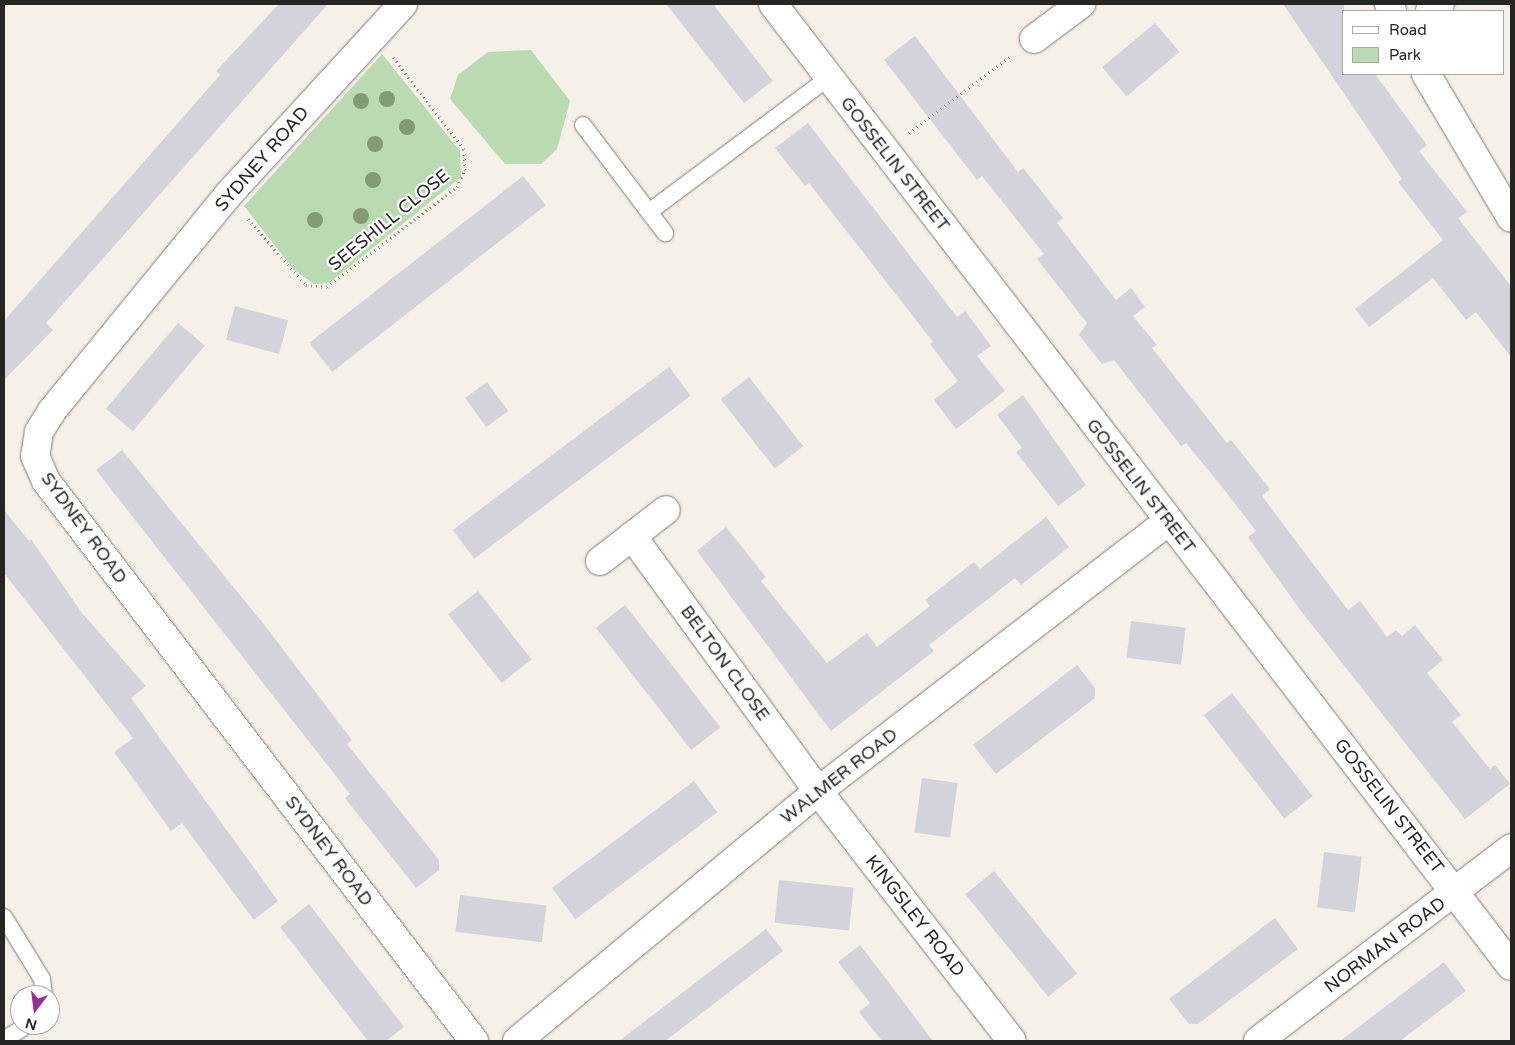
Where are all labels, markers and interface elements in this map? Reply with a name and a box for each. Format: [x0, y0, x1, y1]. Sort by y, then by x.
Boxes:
legend [1342, 10, 1505, 75]
text: Road [1389, 21, 1427, 39]
text: Park [1389, 46, 1421, 64]
street label: GOSSELIN STREET [836, 92, 954, 236]
street label: SYDNEY ROAD [210, 102, 314, 216]
street label: SEESHILL CLOSE [324, 165, 454, 275]
street label: GOSSELIN STREET [1082, 414, 1200, 558]
street label: SYDNEY ROAD [36, 468, 132, 588]
street label: BELTON CLOSE [676, 601, 774, 725]
street label: WALMER ROAD [776, 724, 902, 828]
street label: GOSSELIN STREET [1330, 734, 1448, 878]
street label: SYDNEY ROAD [281, 792, 377, 910]
street label: KINGSLEY ROAD [861, 851, 969, 981]
street label: NORMAN ROAD [1320, 892, 1450, 998]
north arrow [10, 985, 60, 1035]
text: N [24, 1014, 39, 1034]

